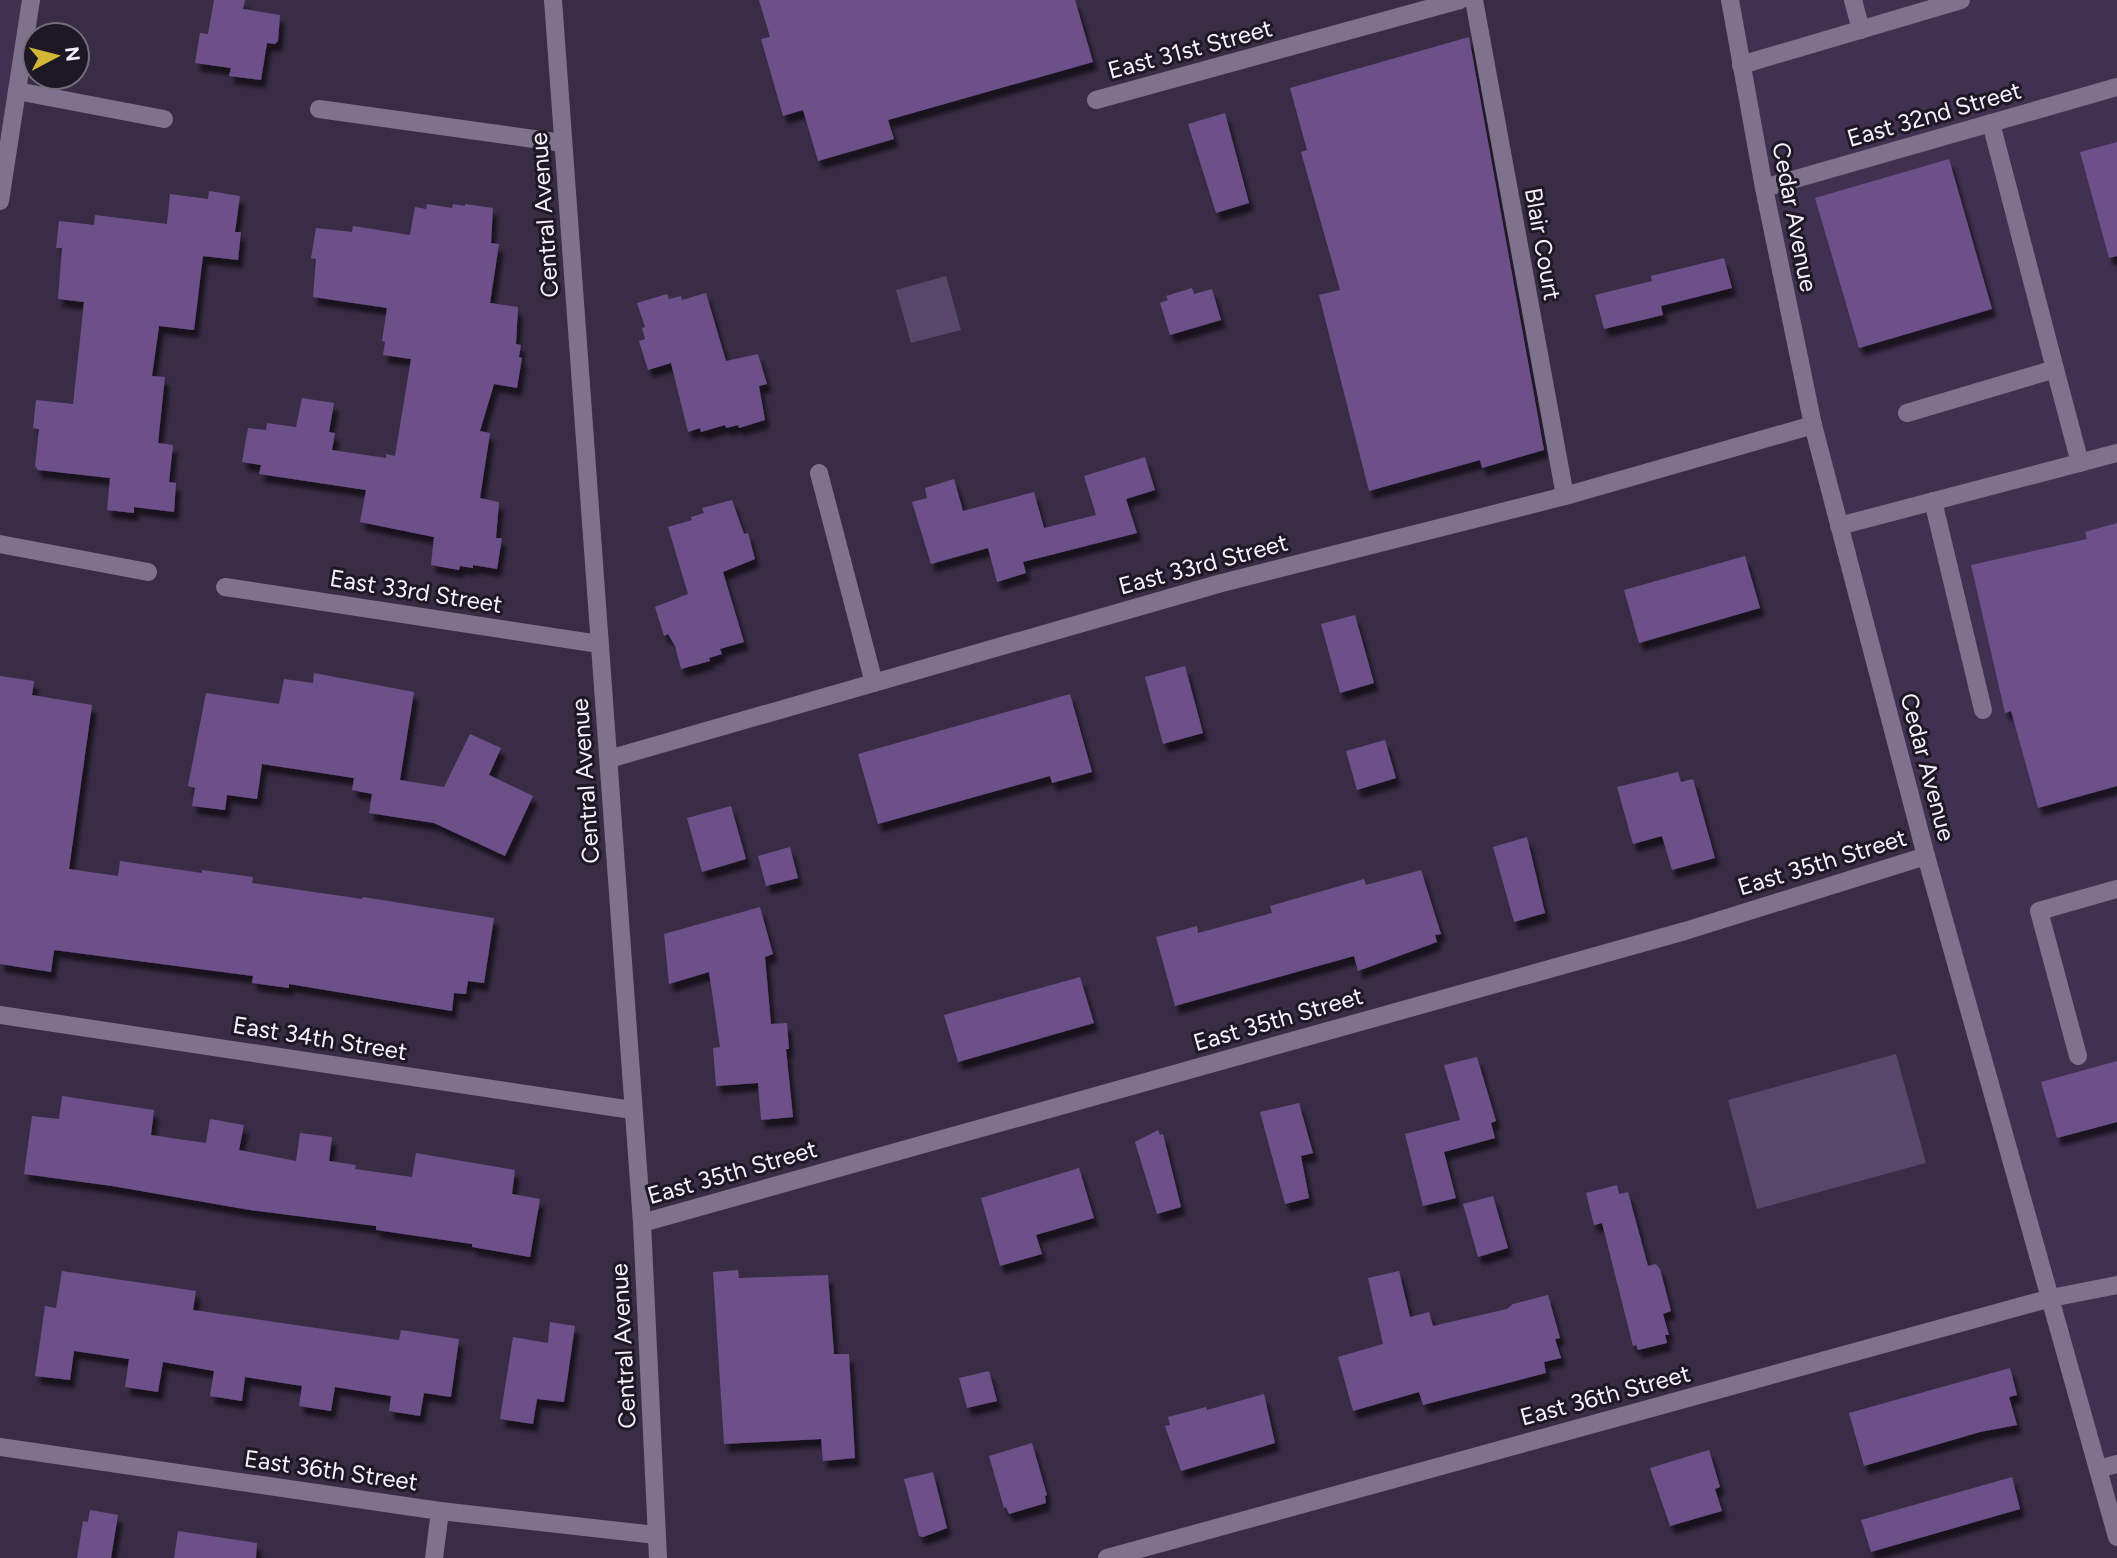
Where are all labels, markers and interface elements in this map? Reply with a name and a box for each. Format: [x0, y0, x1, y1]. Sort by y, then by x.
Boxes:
street label: East 31st Street [1105, 13, 1275, 85]
north arrow [21, 21, 91, 91]
text: N [60, 45, 85, 63]
street label: East 32nd Street [1844, 75, 2024, 153]
street label: Central Avenue [524, 131, 564, 299]
street label: Cedar Avenue [1766, 140, 1824, 294]
street label: Blair Court [1519, 186, 1567, 302]
street label: East 33rd Street [1115, 527, 1291, 601]
street label: East 33rd Street [328, 563, 504, 619]
street label: Cedar Avenue [1894, 690, 1962, 844]
street label: Central Avenue [565, 697, 605, 865]
street label: East 35th Street [1734, 823, 1910, 901]
street label: East 35th Street [1190, 981, 1366, 1057]
street label: East 34th Street [231, 1010, 409, 1066]
street label: East 35th Street [644, 1134, 820, 1210]
street label: Central Avenue [604, 1263, 642, 1429]
street label: East 36th Street [1517, 1358, 1693, 1432]
street label: East 36th Street [242, 1443, 420, 1497]

